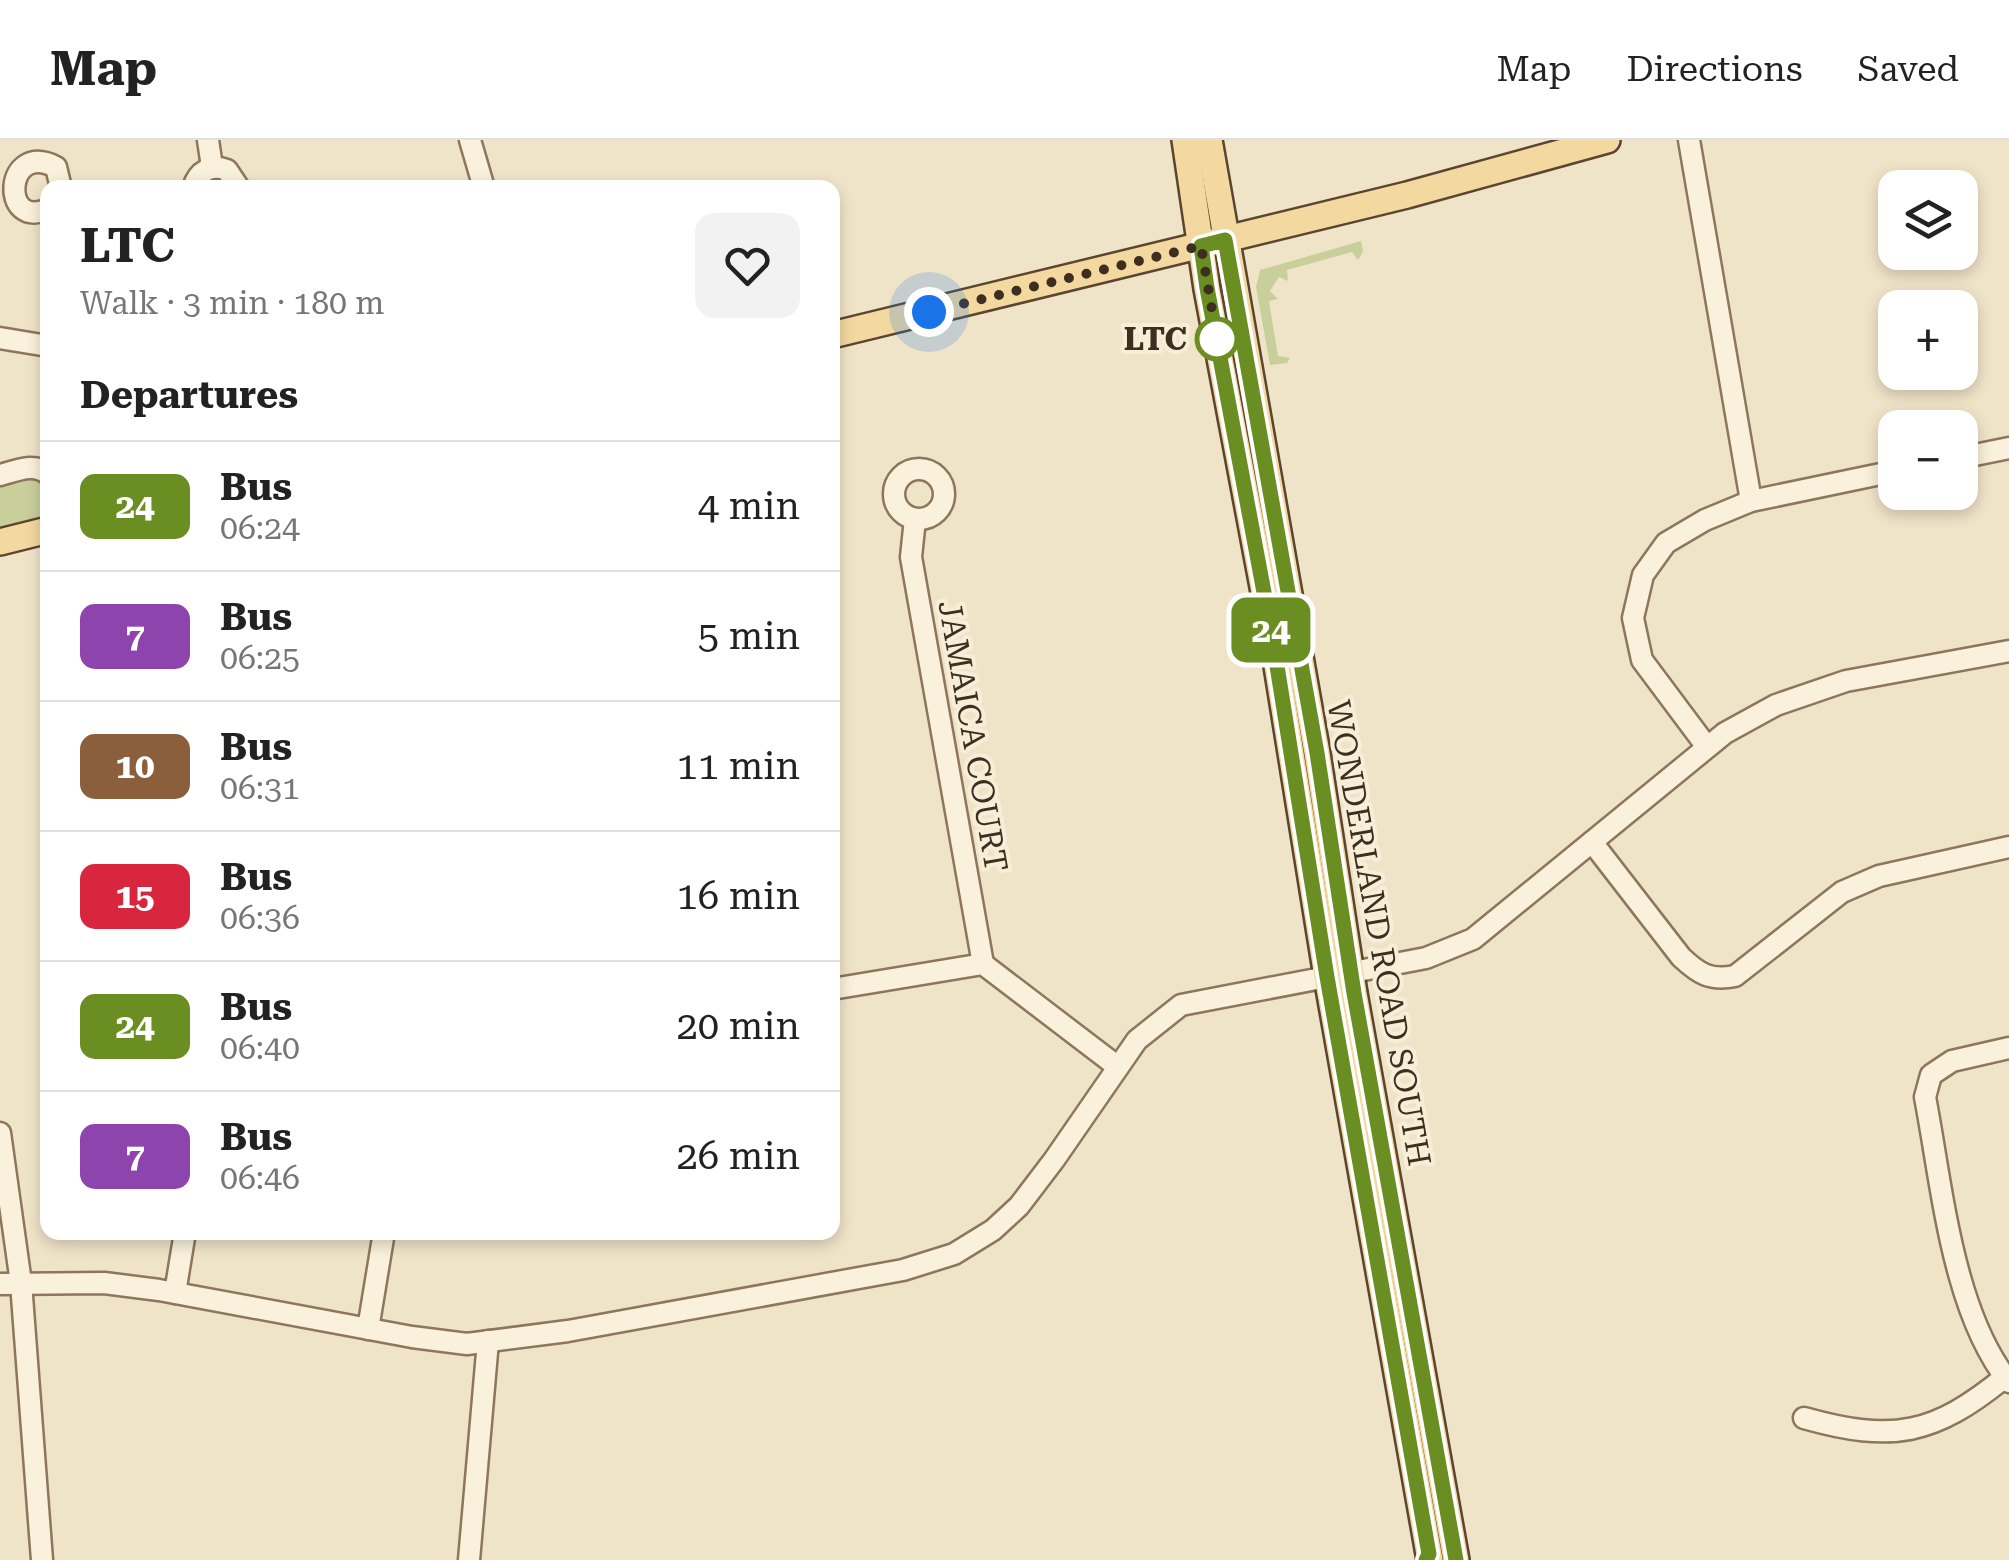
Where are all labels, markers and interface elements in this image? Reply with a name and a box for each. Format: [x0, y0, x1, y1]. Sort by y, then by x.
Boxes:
text: Map [50, 41, 157, 97]
text: Map [1497, 49, 1571, 90]
text: Directions [1626, 49, 1803, 90]
text: Saved [1858, 49, 1959, 90]
map controls [1878, 170, 1978, 510]
button: layers [1878, 170, 1978, 270]
button: heart [695, 213, 800, 318]
text: LTC [80, 218, 175, 274]
text: Walk · 3 min · 180 m [80, 284, 384, 322]
your location [904, 287, 954, 337]
button: + [1878, 290, 1978, 390]
marker: LTC [1196, 318, 1238, 360]
place label: LTC [1124, 320, 1187, 358]
text: Departures [80, 373, 298, 417]
button: − [1878, 410, 1978, 510]
text: Bus [220, 465, 292, 509]
text: 4 min [698, 484, 800, 528]
text: 24 [115, 486, 155, 527]
text: 06:24 [220, 509, 300, 547]
text: Bus [220, 595, 292, 639]
street label: JAMAICA COURT [930, 597, 1016, 875]
line badge: 24 [1226, 598, 1316, 662]
text: 24 [1251, 610, 1291, 651]
text: 5 min [698, 614, 800, 658]
text: 7 [125, 616, 145, 657]
text: 06:25 [220, 639, 300, 677]
street label: WONDERLAND ROAD SOUTH [1319, 697, 1439, 1169]
text: Bus [220, 725, 292, 769]
text: 11 min [677, 744, 800, 788]
text: 10 [115, 746, 155, 787]
text: 06:31 [220, 769, 300, 807]
text: Bus [220, 855, 292, 899]
text: 16 min [677, 874, 800, 918]
text: 15 [115, 876, 155, 917]
text: 06:36 [220, 899, 300, 937]
text: Bus [220, 985, 292, 1029]
text: 20 min [677, 1004, 800, 1048]
text: 24 [115, 1006, 155, 1047]
text: 06:40 [220, 1029, 300, 1067]
text: Bus [220, 1115, 292, 1159]
text: 26 min [677, 1134, 800, 1178]
text: 7 [125, 1136, 145, 1177]
text: 06:46 [220, 1159, 300, 1197]

